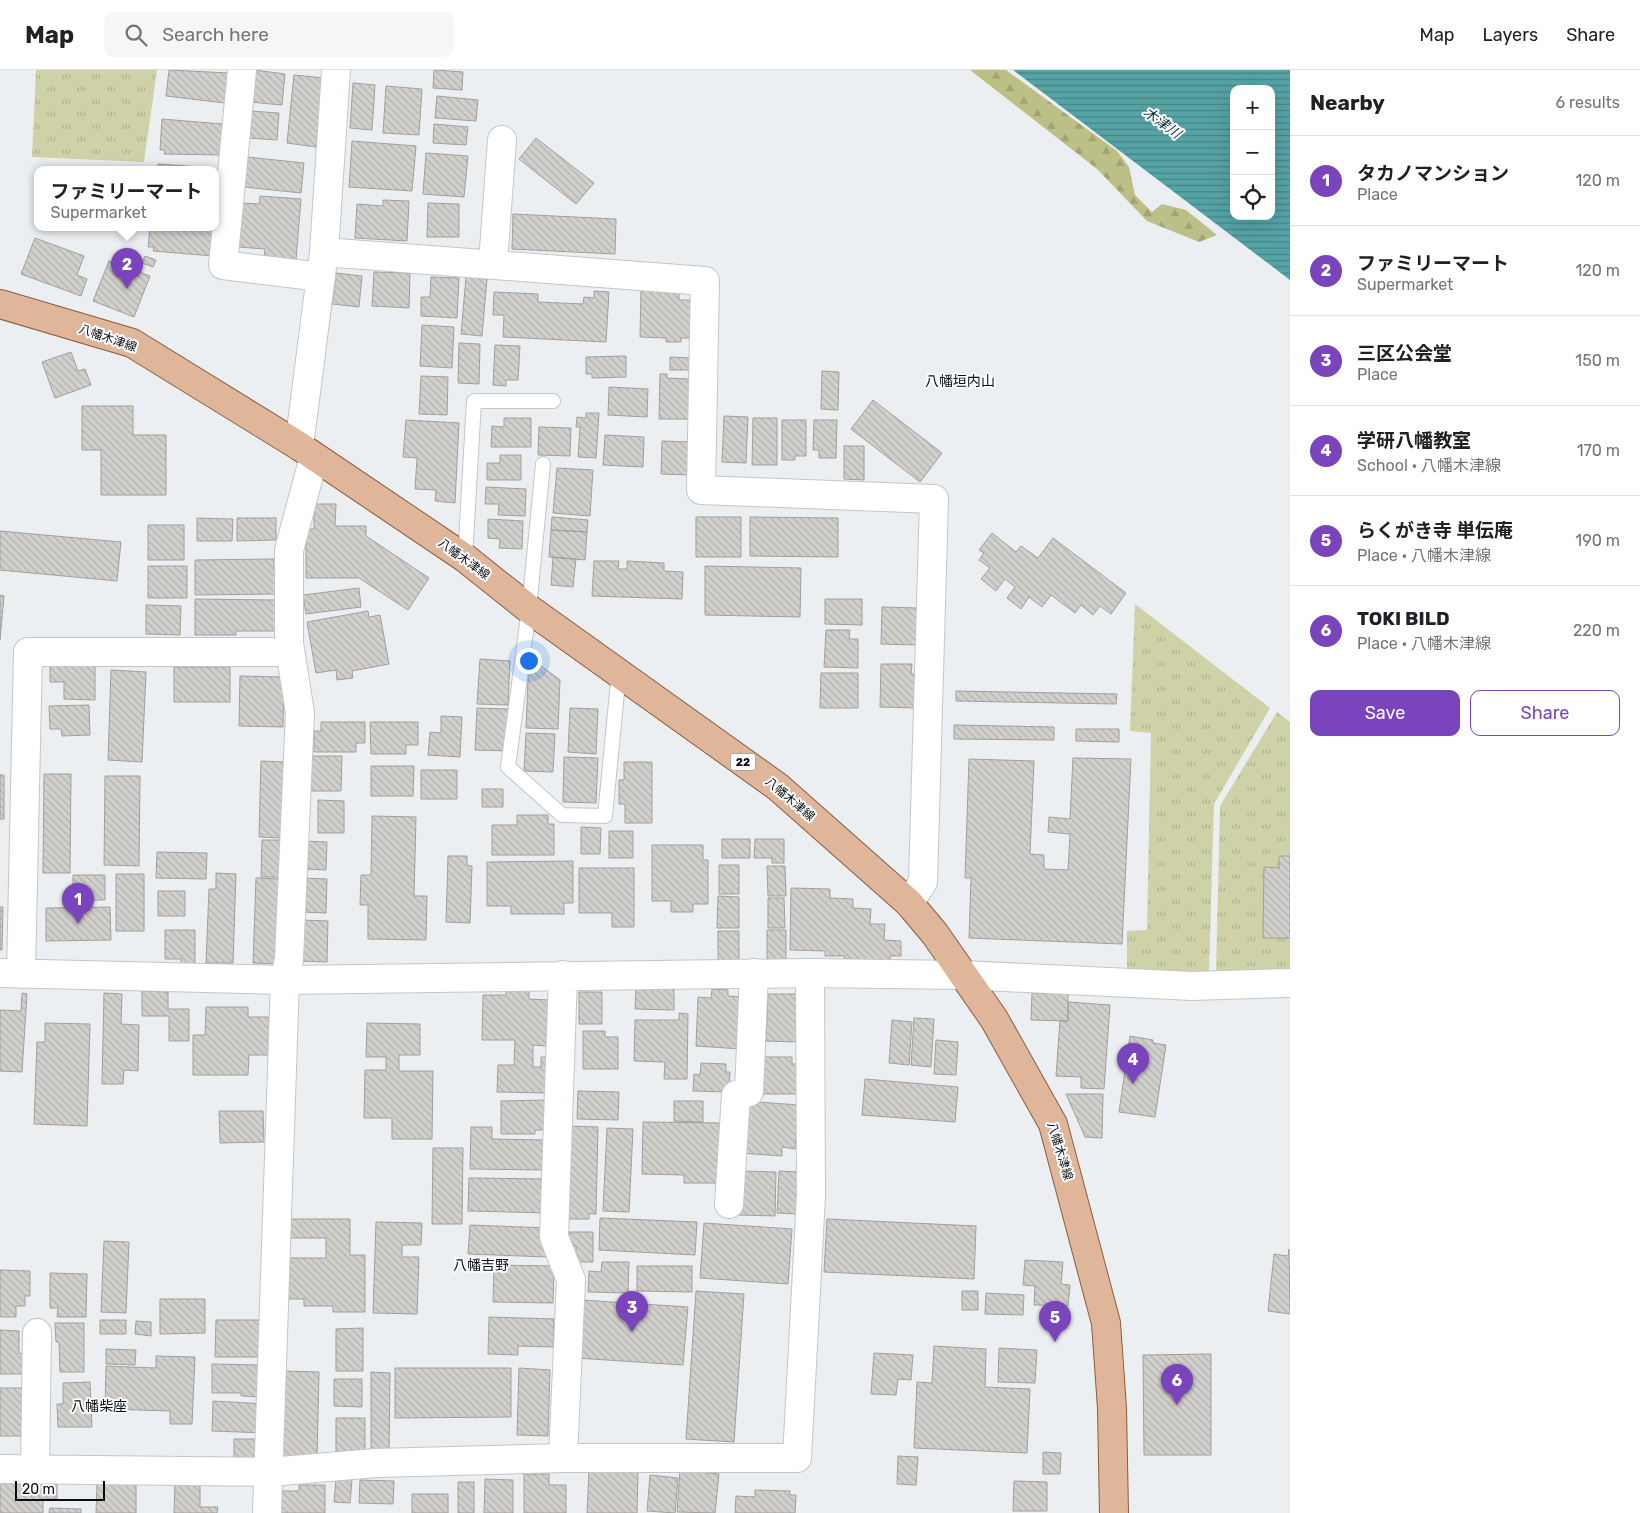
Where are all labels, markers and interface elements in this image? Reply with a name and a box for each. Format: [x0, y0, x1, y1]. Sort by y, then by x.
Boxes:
search box [104, 12, 454, 57]
text: Map [25, 21, 74, 49]
icon: search [122, 21, 150, 49]
text: Search here [162, 23, 269, 46]
text: Map [1420, 24, 1455, 46]
text: Layers [1483, 24, 1538, 46]
text: Share [1566, 24, 1615, 46]
map controls [1230, 85, 1275, 220]
button: + [1230, 85, 1275, 130]
text: Nearby [1310, 90, 1385, 115]
text: 6 results [1555, 93, 1620, 112]
water label: 木津川 [1140, 104, 1186, 143]
button: − [1230, 130, 1275, 175]
text: タカノマンション [1357, 162, 1509, 185]
popup [34, 166, 219, 231]
text: 1 [1322, 171, 1330, 190]
text: 120 m [1575, 171, 1620, 190]
button: locate [1230, 175, 1275, 220]
text: ファミリーマート [50, 180, 203, 203]
text: Place [1357, 185, 1398, 204]
text: Supermarket [50, 203, 147, 222]
pin: 2 [111, 248, 143, 289]
text: ファミリーマート [1357, 252, 1509, 275]
text: 2 [1321, 261, 1331, 280]
text: 120 m [1575, 261, 1620, 280]
text: Supermarket [1357, 275, 1453, 294]
street label: 八幡木津線 [77, 322, 139, 354]
text: 三区公会堂 [1357, 342, 1452, 365]
text: 3 [1321, 351, 1331, 370]
text: 150 m [1575, 351, 1620, 370]
text: Place [1357, 365, 1398, 384]
district label: 八幡垣内山 [925, 373, 995, 390]
text: 学研八幡教室 [1357, 429, 1471, 452]
text: 4 [1321, 441, 1331, 460]
text: 170 m [1577, 441, 1620, 460]
text: School · 八幡木津線 [1357, 456, 1501, 475]
text: らくがき寺 単伝庵 [1357, 519, 1513, 542]
text: 5 [1321, 531, 1331, 550]
text: 190 m [1575, 531, 1620, 550]
street label: 八幡木津線 [436, 536, 492, 582]
text: Place · 八幡木津線 [1357, 546, 1491, 565]
text: TOKI BILD [1357, 607, 1450, 630]
text: 6 [1321, 621, 1331, 640]
text: 220 m [1573, 621, 1620, 640]
text: Place · 八幡木津線 [1357, 634, 1491, 653]
your location [516, 648, 542, 674]
button: Save [1310, 690, 1460, 736]
button: Share [1470, 690, 1620, 736]
road number: 22 [730, 754, 756, 770]
street label: 八幡木津線 [763, 774, 817, 824]
pin: 1 [62, 883, 94, 924]
pin: 4 [1117, 1043, 1149, 1084]
street label: 八幡木津線 [1045, 1120, 1075, 1182]
district label: 八幡吉野 [453, 1257, 509, 1274]
pin: 3 [616, 1291, 648, 1332]
pin: 5 [1039, 1301, 1071, 1342]
pin: 6 [1161, 1364, 1193, 1405]
district label: 八幡柴座 [71, 1398, 127, 1415]
scale bar [15, 1478, 105, 1501]
text: 20 m [22, 1481, 55, 1498]

